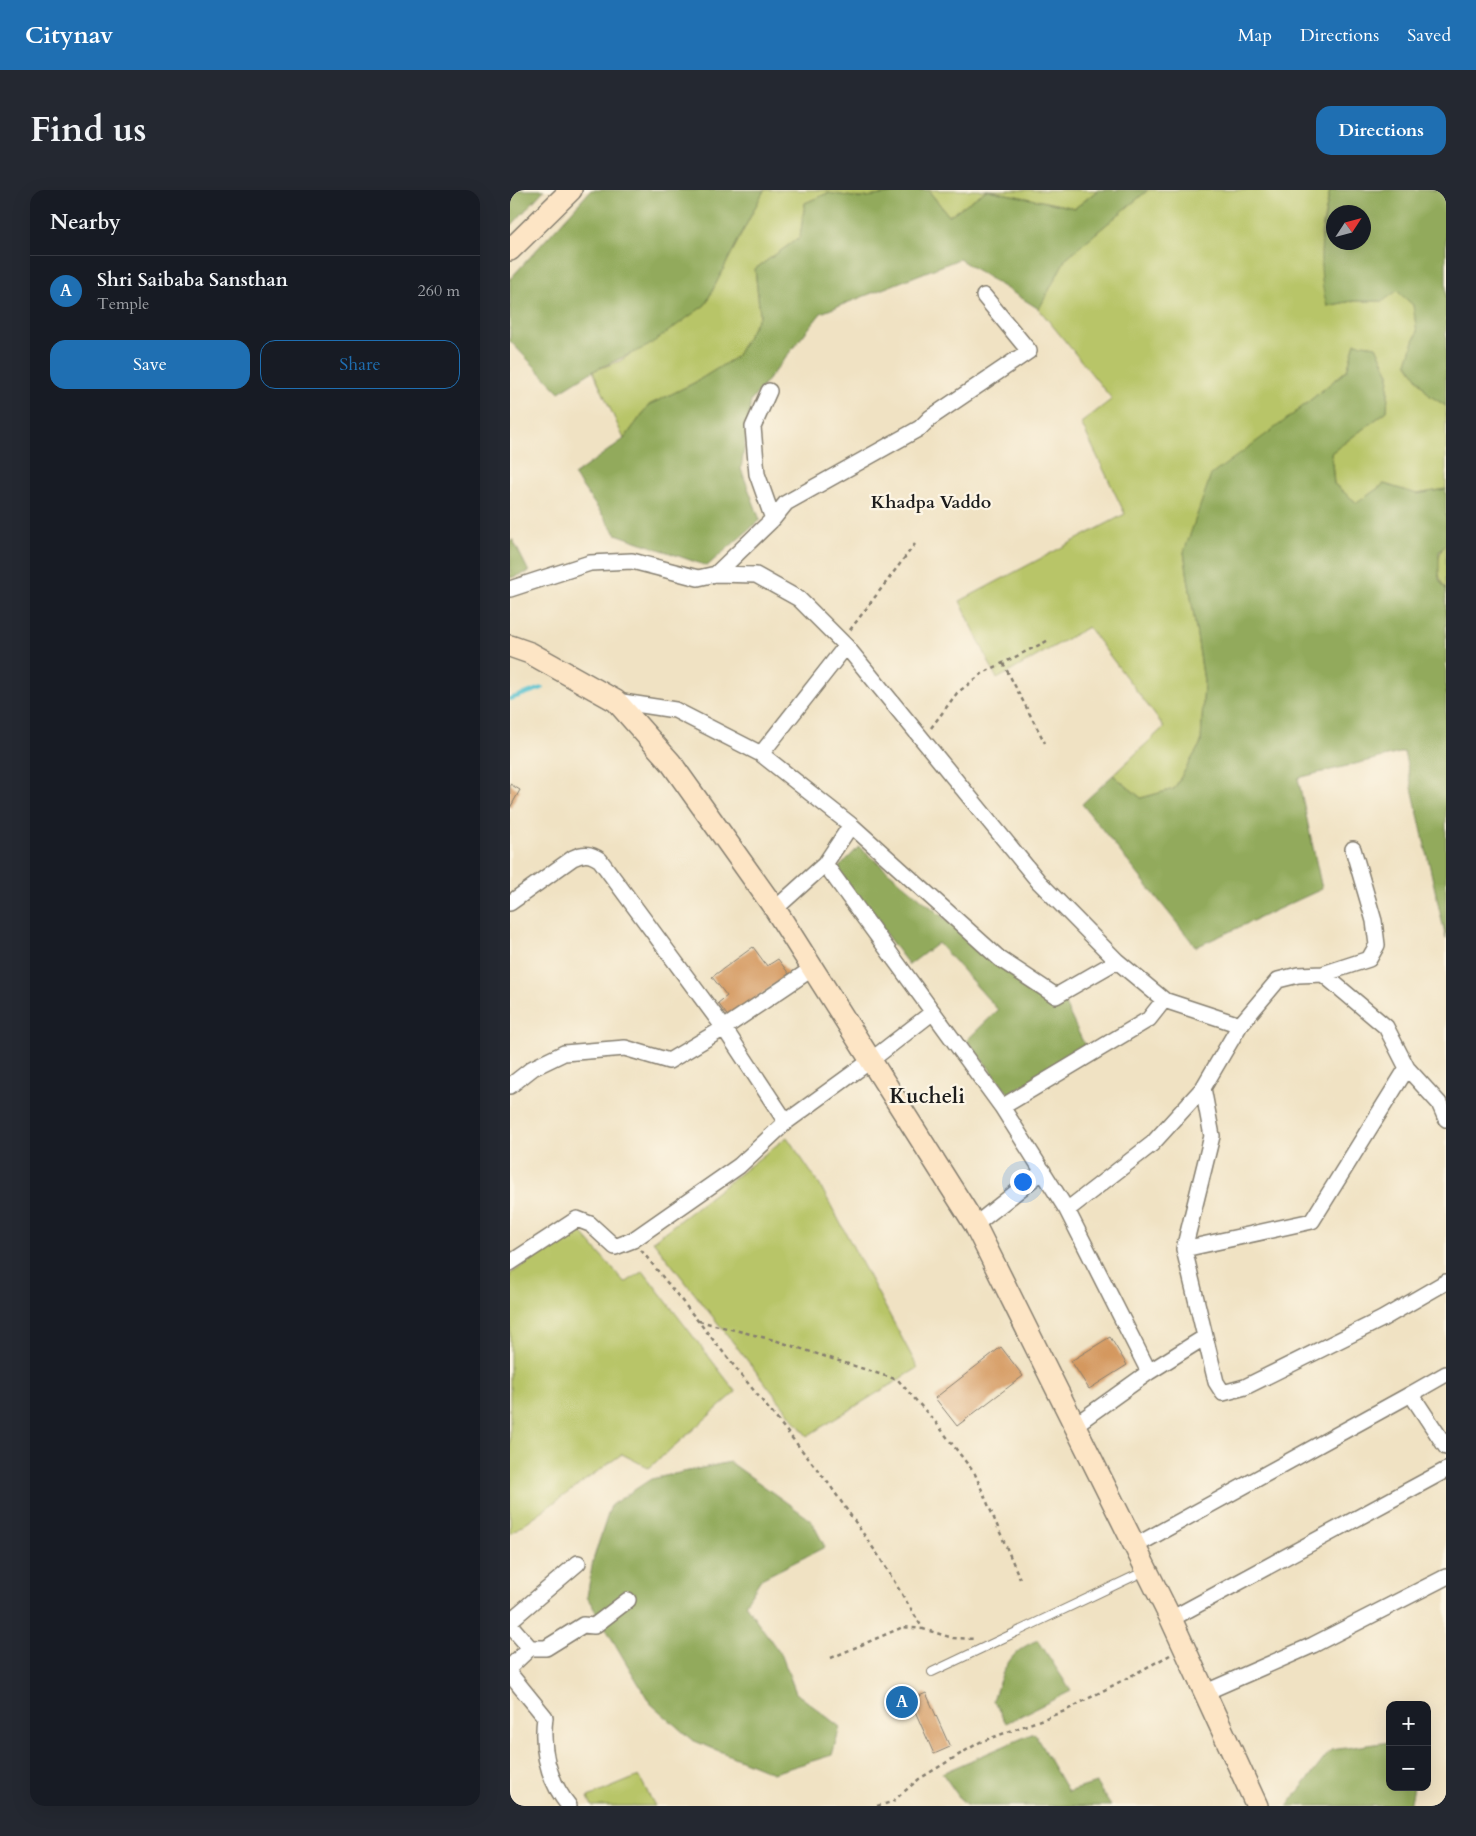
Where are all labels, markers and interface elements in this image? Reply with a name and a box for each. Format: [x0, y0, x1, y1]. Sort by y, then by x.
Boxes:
text: Citynav [25, 19, 113, 52]
text: Map [1238, 23, 1272, 48]
text: Directions [1300, 23, 1379, 48]
text: Saved [1407, 23, 1451, 48]
text: Find us [30, 106, 146, 154]
button: Directions [1316, 106, 1446, 155]
north arrow [1326, 205, 1371, 250]
text: Nearby [50, 208, 121, 237]
text: Shri Saibaba Sansthan [97, 267, 288, 293]
text: A [60, 280, 72, 302]
text: 260 m [418, 280, 460, 302]
text: Temple [97, 293, 149, 315]
button: Save [50, 340, 250, 389]
button: Share [260, 340, 460, 389]
district label: Khadpa Vaddo [871, 490, 991, 515]
district label: Kucheli [889, 1082, 965, 1111]
your location [1010, 1169, 1036, 1195]
pin: A [886, 1683, 918, 1721]
map controls [1386, 1701, 1431, 1791]
button: + [1386, 1701, 1431, 1746]
button: − [1386, 1746, 1431, 1791]

